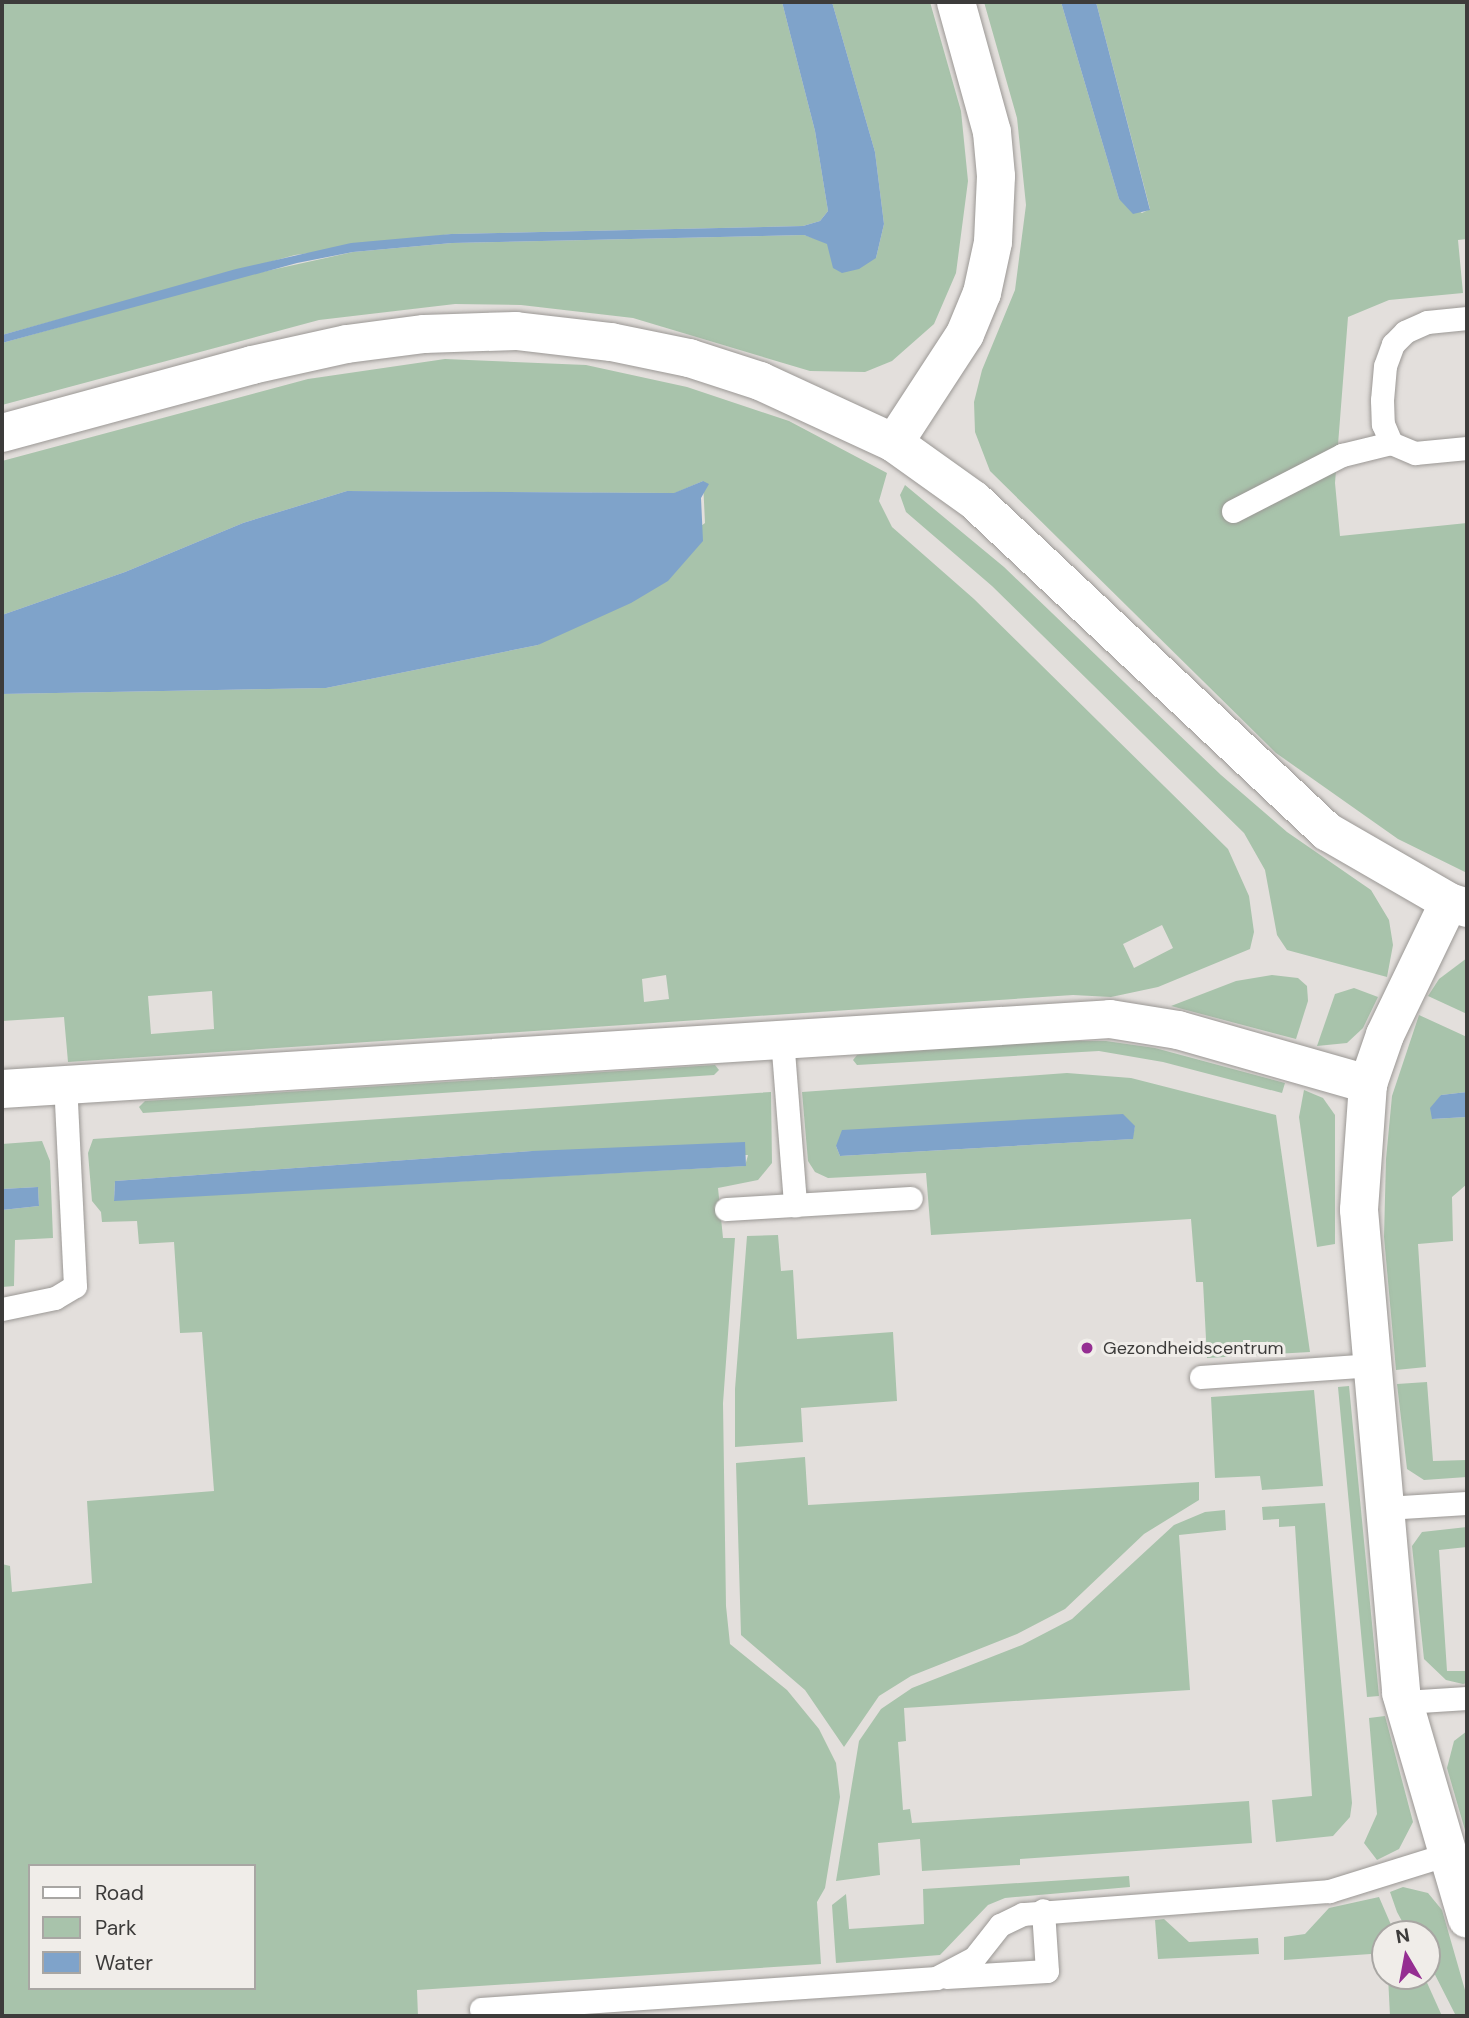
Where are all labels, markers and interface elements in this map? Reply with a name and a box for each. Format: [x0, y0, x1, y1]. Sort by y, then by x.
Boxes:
place label: Gezondheidscentrum [1103, 1337, 1284, 1359]
marker: Gezondheidscentrum [1077, 1338, 1097, 1358]
legend [28, 1864, 256, 1990]
text: Road [95, 1879, 144, 1907]
text: Park [95, 1914, 136, 1942]
north arrow [1371, 1920, 1441, 1990]
text: N [1394, 1922, 1412, 1949]
text: Water [95, 1949, 153, 1977]

